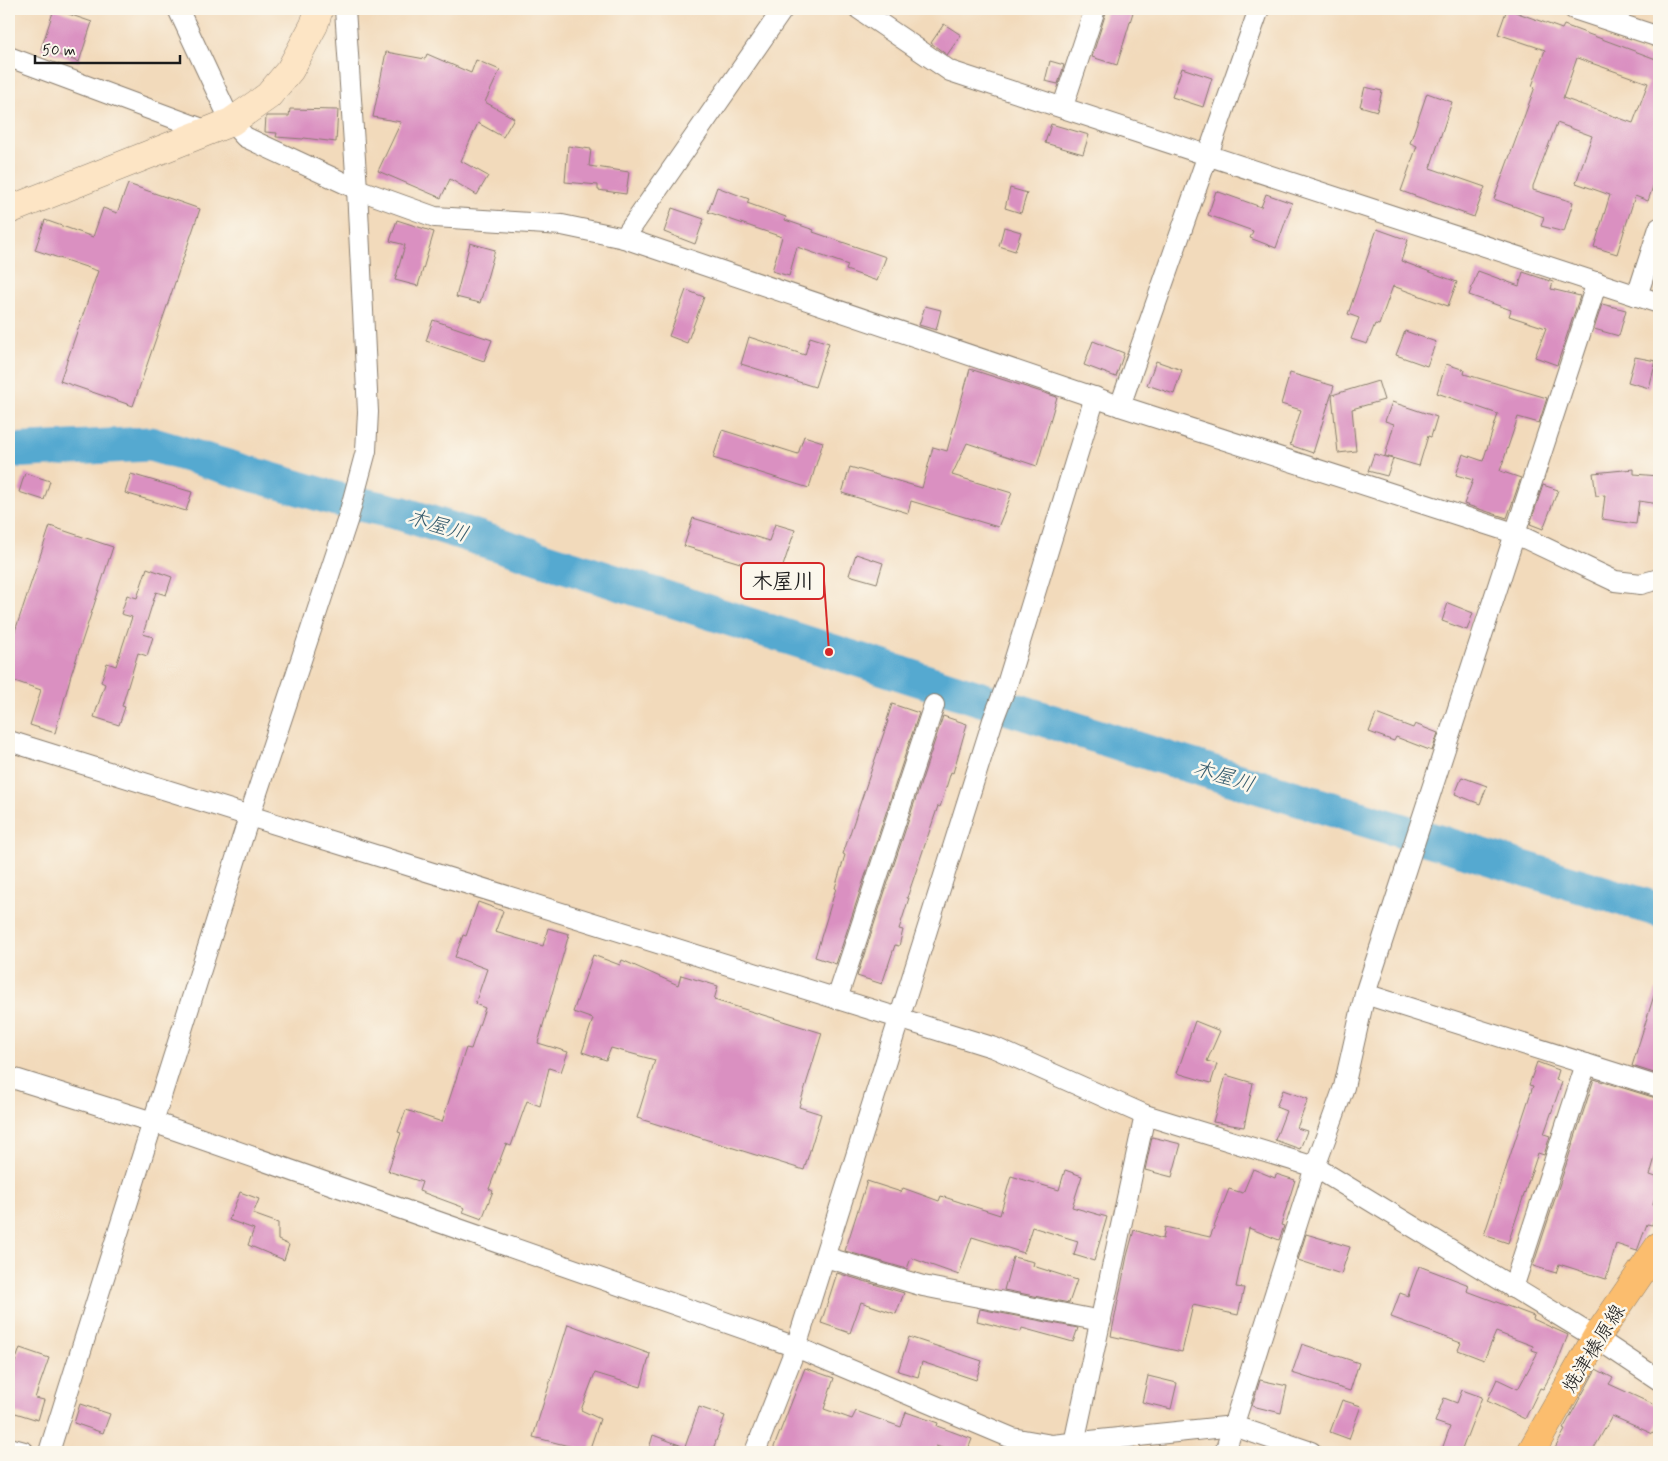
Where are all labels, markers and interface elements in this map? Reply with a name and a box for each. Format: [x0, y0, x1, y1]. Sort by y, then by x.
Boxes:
scale bar [35, 32, 180, 64]
text: 50 m [42, 41, 76, 61]
water label: 木屋川 [403, 503, 472, 549]
callout: 木屋川 [741, 563, 824, 599]
text: 木屋川 [752, 568, 815, 596]
water label: 木屋川 [1189, 754, 1258, 800]
street label: 焼津榛原線 [1556, 1299, 1632, 1398]

